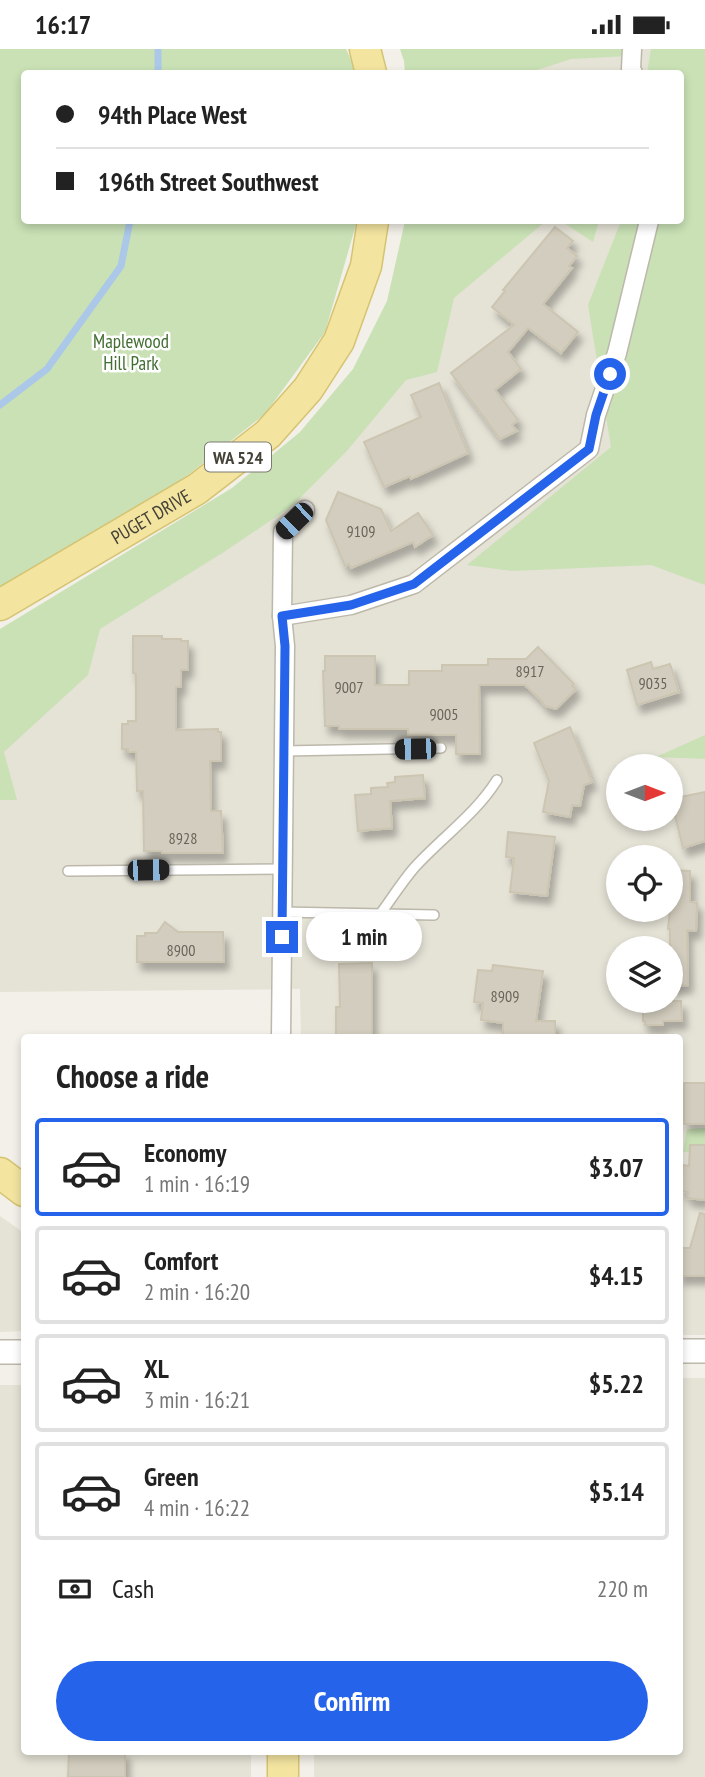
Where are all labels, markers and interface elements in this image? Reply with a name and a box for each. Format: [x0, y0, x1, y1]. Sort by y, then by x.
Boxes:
text: 16:17 [35, 8, 91, 41]
text: 94th Place West [98, 98, 247, 131]
text: 196th Street Southwest [98, 165, 319, 198]
park label: Maplewood Hill Park [93, 329, 169, 375]
route start [594, 358, 626, 390]
road number: WA 524 [205, 443, 271, 471]
street label: PUGET DRIVE [107, 483, 195, 549]
car [272, 499, 317, 543]
house number: 9109 [347, 521, 375, 541]
house number: 8917 [516, 661, 544, 681]
house number: 9035 [639, 673, 667, 693]
house number: 9007 [335, 677, 363, 697]
house number: 9005 [430, 704, 458, 724]
car [394, 738, 437, 760]
north arrow [606, 754, 682, 831]
map controls [606, 754, 683, 1013]
house number: 8928 [169, 828, 197, 848]
button: locate [606, 845, 683, 922]
car [127, 859, 170, 881]
callout: 1 min [306, 913, 422, 961]
route end [266, 921, 298, 953]
text: 1 min [341, 922, 387, 951]
button: layers [606, 936, 683, 1013]
house number: 8900 [167, 940, 195, 960]
house number: 8909 [491, 986, 519, 1006]
text: Choose a ride [56, 1055, 209, 1097]
icon: car [60, 1136, 123, 1199]
text: Economy [144, 1136, 226, 1169]
text: $3.07 [589, 1151, 644, 1184]
text: 1 min · 16:19 [144, 1169, 250, 1198]
icon: car [60, 1244, 123, 1307]
text: Comfort [144, 1244, 218, 1277]
text: $4.15 [589, 1259, 644, 1292]
text: 2 min · 16:20 [144, 1277, 250, 1306]
icon: car [60, 1352, 123, 1415]
text: XL [144, 1352, 169, 1385]
text: $5.22 [589, 1367, 644, 1400]
text: 3 min · 16:21 [144, 1385, 250, 1414]
icon: car [60, 1460, 123, 1523]
text: Green [144, 1460, 199, 1493]
text: $5.14 [589, 1475, 644, 1508]
text: 4 min · 16:22 [144, 1493, 250, 1522]
icon: cash [56, 1570, 94, 1608]
text: Cash [112, 1572, 154, 1605]
text: 220 m [597, 1574, 648, 1603]
button: Confirm [56, 1661, 648, 1741]

